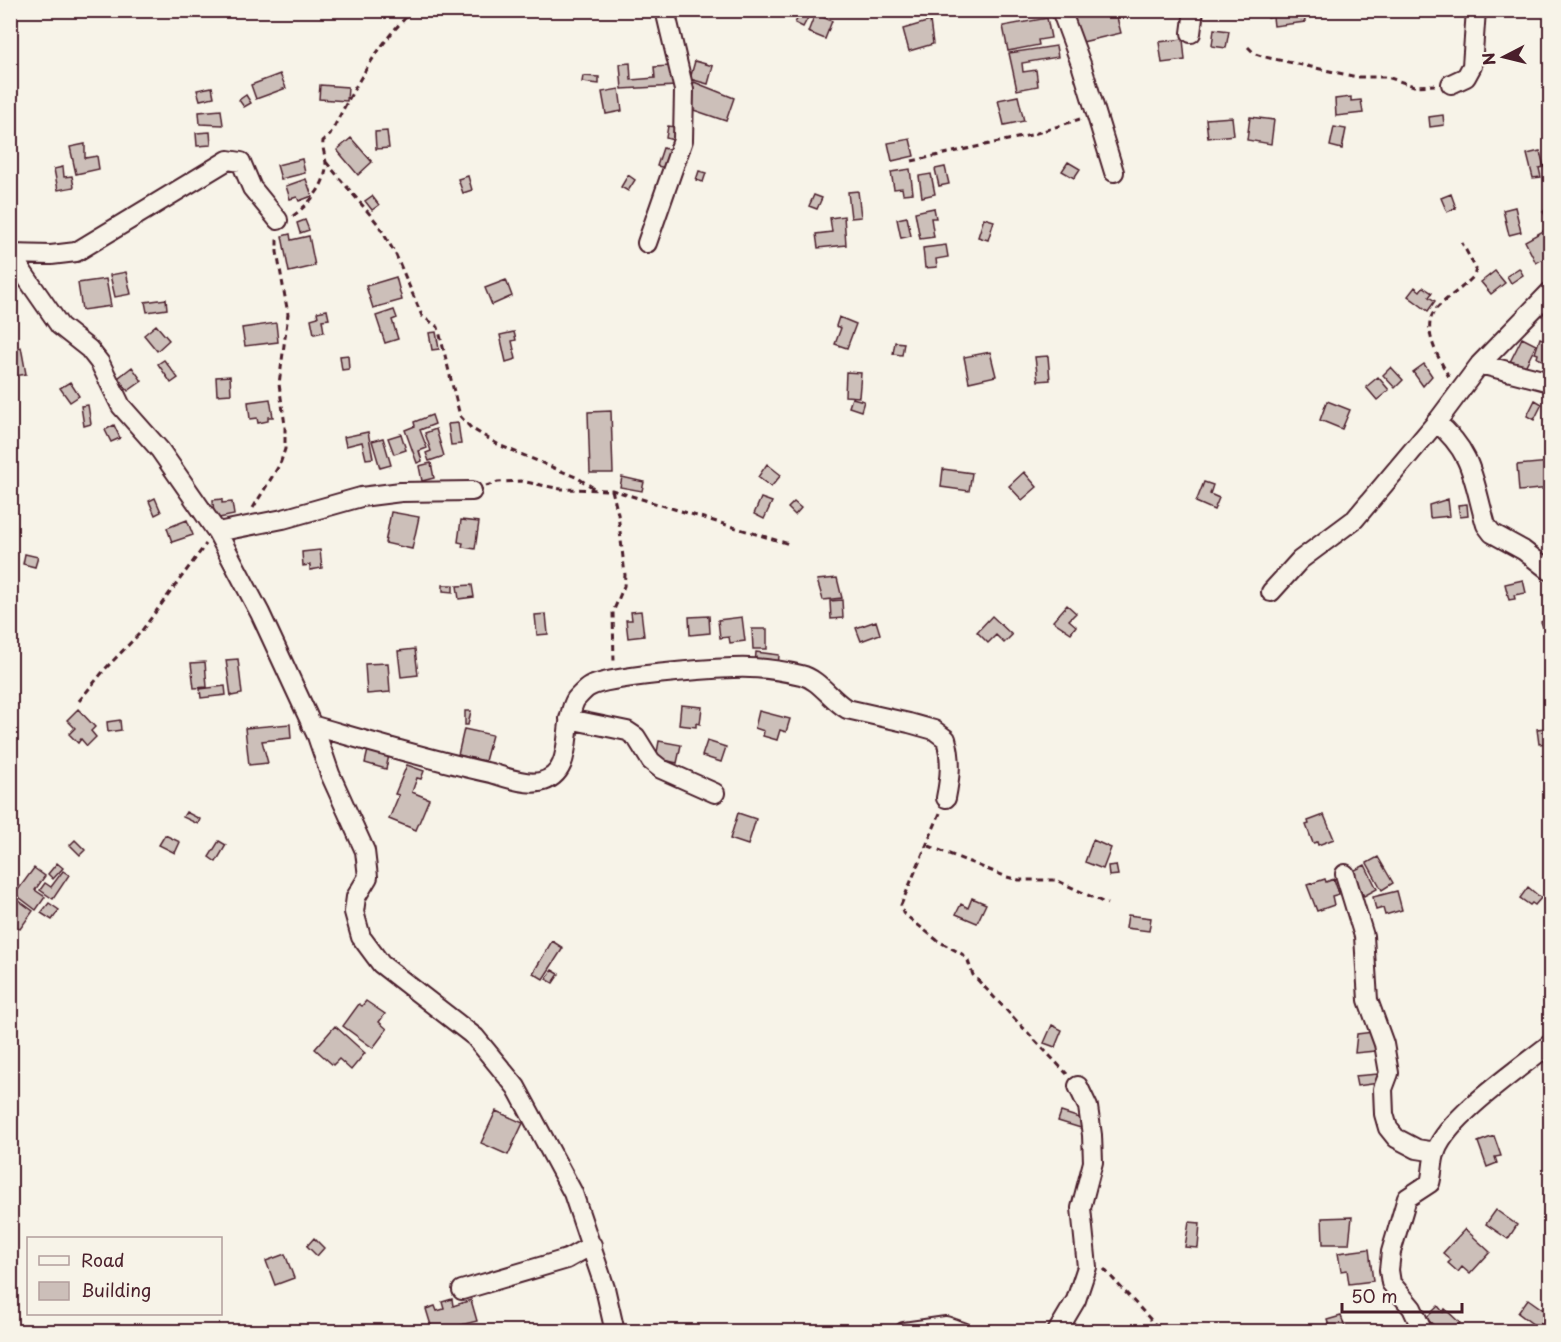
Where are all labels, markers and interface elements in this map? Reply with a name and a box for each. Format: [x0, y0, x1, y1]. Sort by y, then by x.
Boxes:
north arrow [1474, 27, 1534, 87]
text: N [1475, 51, 1501, 67]
legend [27, 1237, 222, 1315]
text: Road [81, 1246, 125, 1273]
text: Building [81, 1276, 151, 1303]
scale bar [1342, 1276, 1462, 1314]
text: 50 m [1351, 1282, 1398, 1309]

